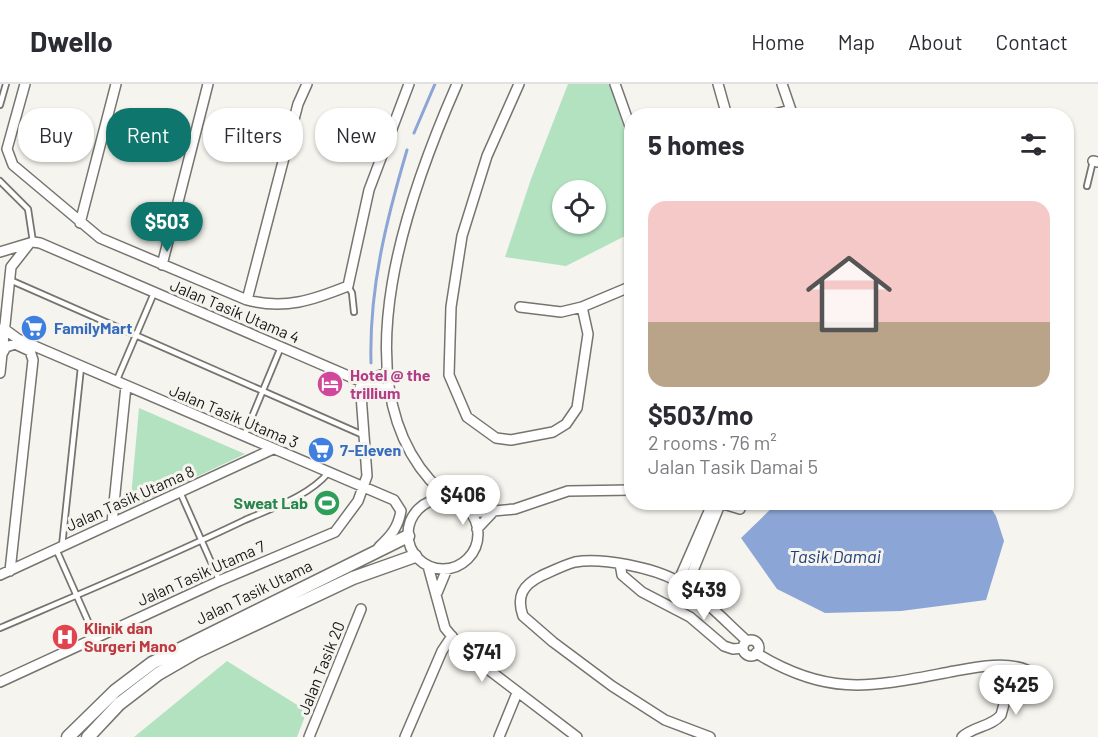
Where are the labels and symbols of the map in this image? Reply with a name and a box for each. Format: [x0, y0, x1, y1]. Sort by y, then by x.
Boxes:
pin: $503 [131, 202, 203, 253]
street label: Jalan Tasik Utama 4 [168, 275, 303, 346]
supermarket icon: FamilyMart [19, 313, 49, 343]
place label: FamilyMart [54, 318, 132, 337]
place label: Hotel @ the trillium [350, 365, 431, 402]
hotel icon: Hotel @ the trillium [315, 369, 345, 399]
street label: Jalan Tasik Utama 3 [167, 380, 302, 451]
supermarket icon: 7-Eleven [306, 435, 336, 465]
place label: 7-Eleven [340, 440, 401, 459]
street label: Jalan Tasik Utama 8 [63, 461, 197, 534]
pin: $406 [427, 475, 499, 526]
sports icon: Sweat Lab [312, 488, 342, 518]
place label: Sweat Lab [234, 493, 308, 512]
street label: Jalan Tasik Utama 7 [134, 536, 268, 610]
water label: Tasik Damai [789, 545, 882, 567]
street label: Jalan Tasik Utama [193, 556, 315, 628]
pin: $439 [668, 570, 740, 621]
place label: Klinik dan Surgeri Mano [84, 618, 177, 655]
street label: Jalan Tasik 20 [293, 618, 348, 717]
hospital icon: Klinik dan Surgeri Mano [50, 622, 80, 652]
pin: $741 [446, 632, 518, 683]
pin: $425 [980, 665, 1052, 716]

